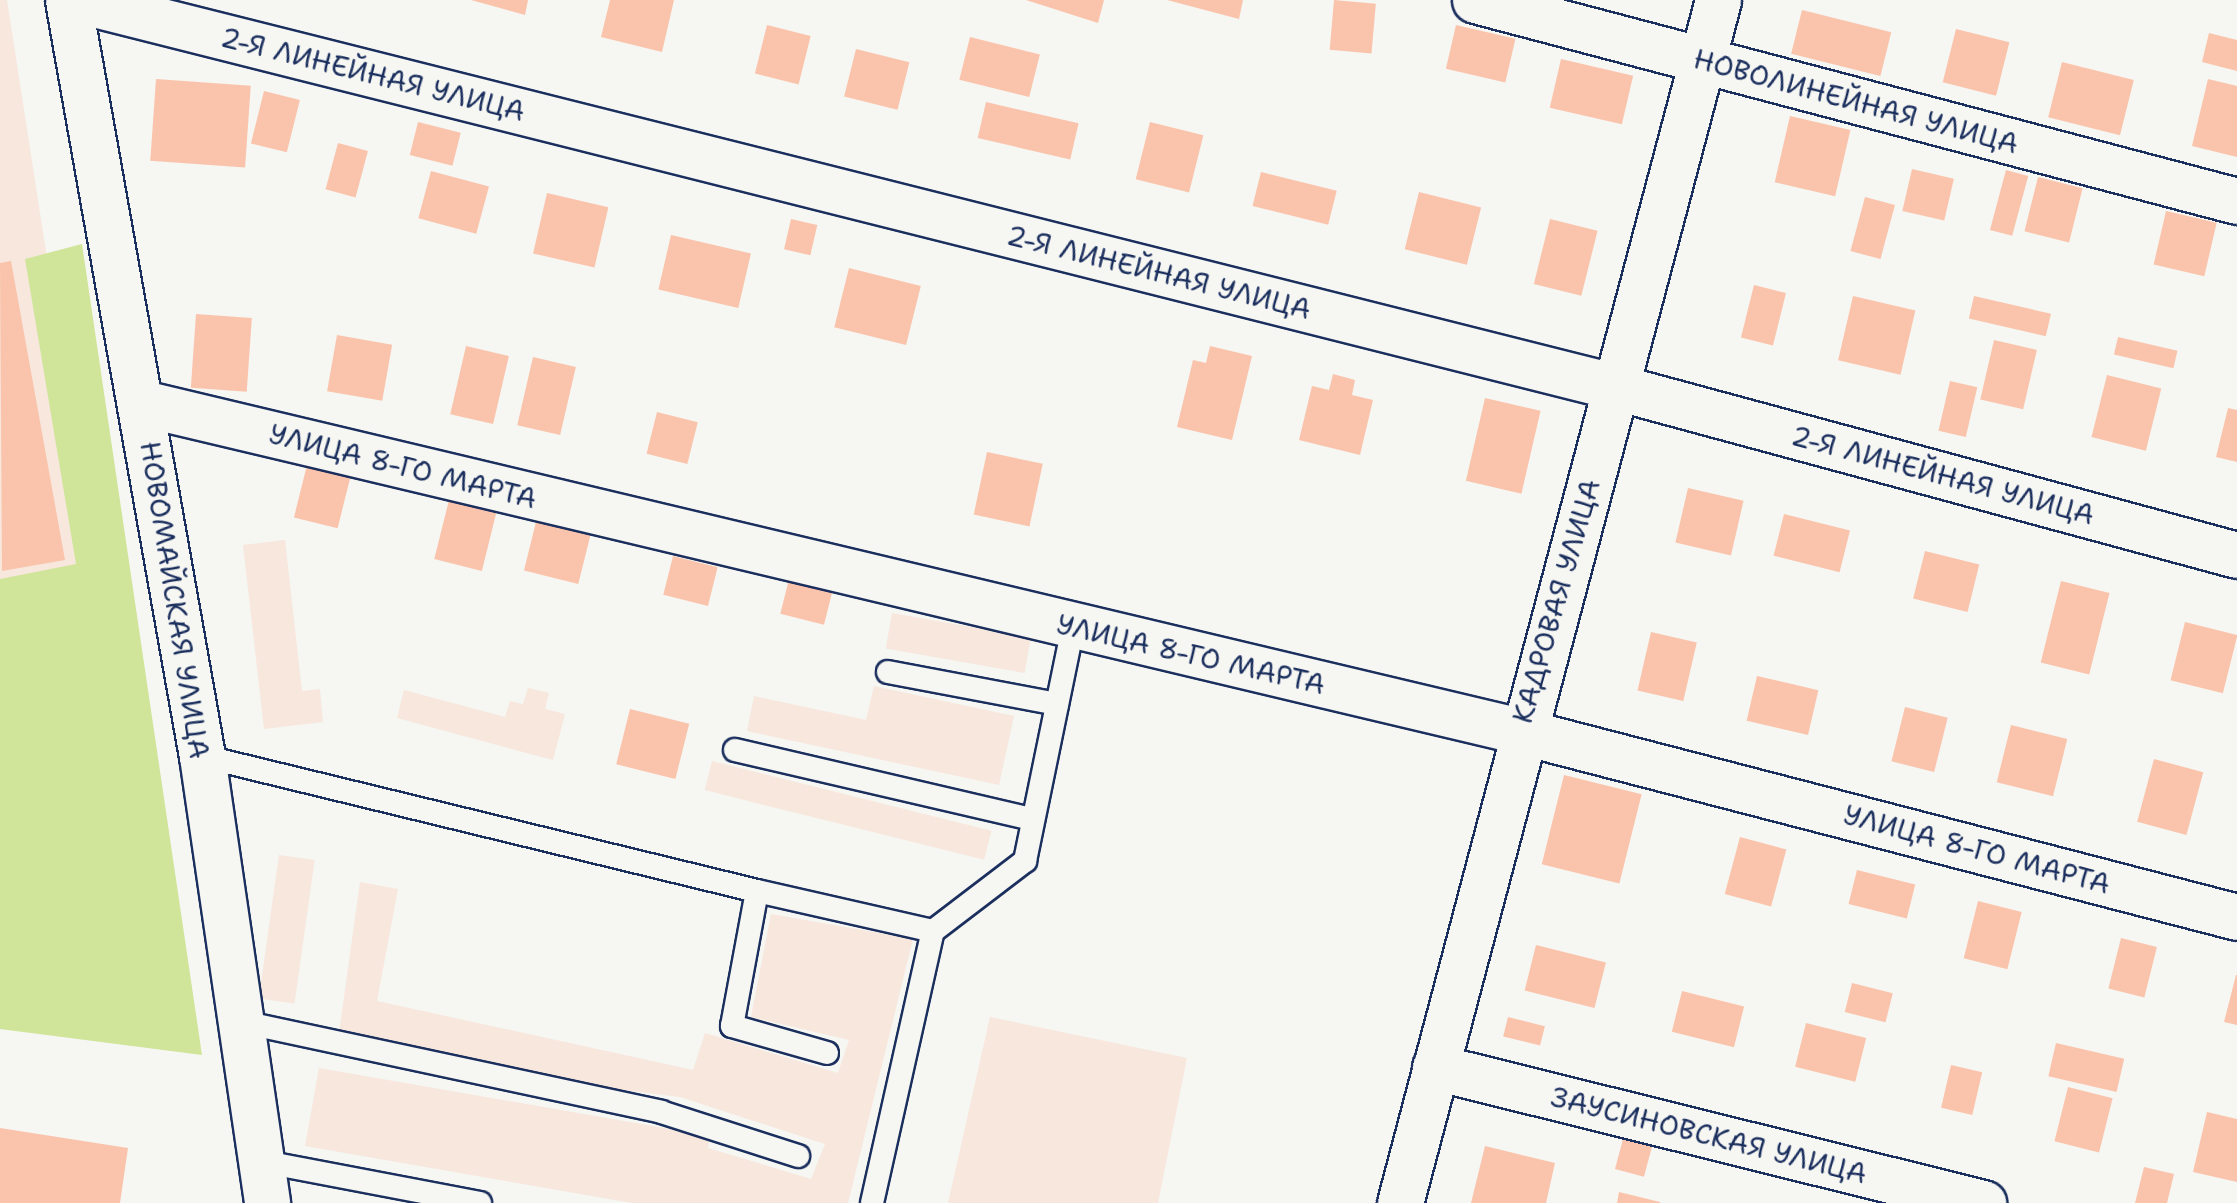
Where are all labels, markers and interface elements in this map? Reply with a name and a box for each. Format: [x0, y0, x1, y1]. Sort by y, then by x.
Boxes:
street label: 2-Я ЛИНЕЙНАЯ УЛИЦА [217, 20, 529, 128]
street label: НОВОЛИНЕЙНАЯ УЛИЦА [1690, 41, 2022, 161]
street label: 2-Я ЛИНЕЙНАЯ УЛИЦА [1003, 218, 1315, 326]
street label: УЛИЦА 8-ГО МАРТА [266, 416, 540, 516]
street label: 2-Я ЛИНЕЙНАЯ УЛИЦА [1788, 418, 2098, 532]
street label: НОВОМАЙСКАЯ УЛИЦА [133, 439, 217, 761]
street label: КАДРОВАЯ УЛИЦА [1505, 475, 1607, 727]
street label: УЛИЦА 8-ГО МАРТА [1053, 607, 1329, 701]
street label: УЛИЦА 8-ГО МАРТА [1840, 797, 2114, 901]
street label: ЗАУСИНОВСКАЯ УЛИЦА [1548, 1079, 1870, 1191]

